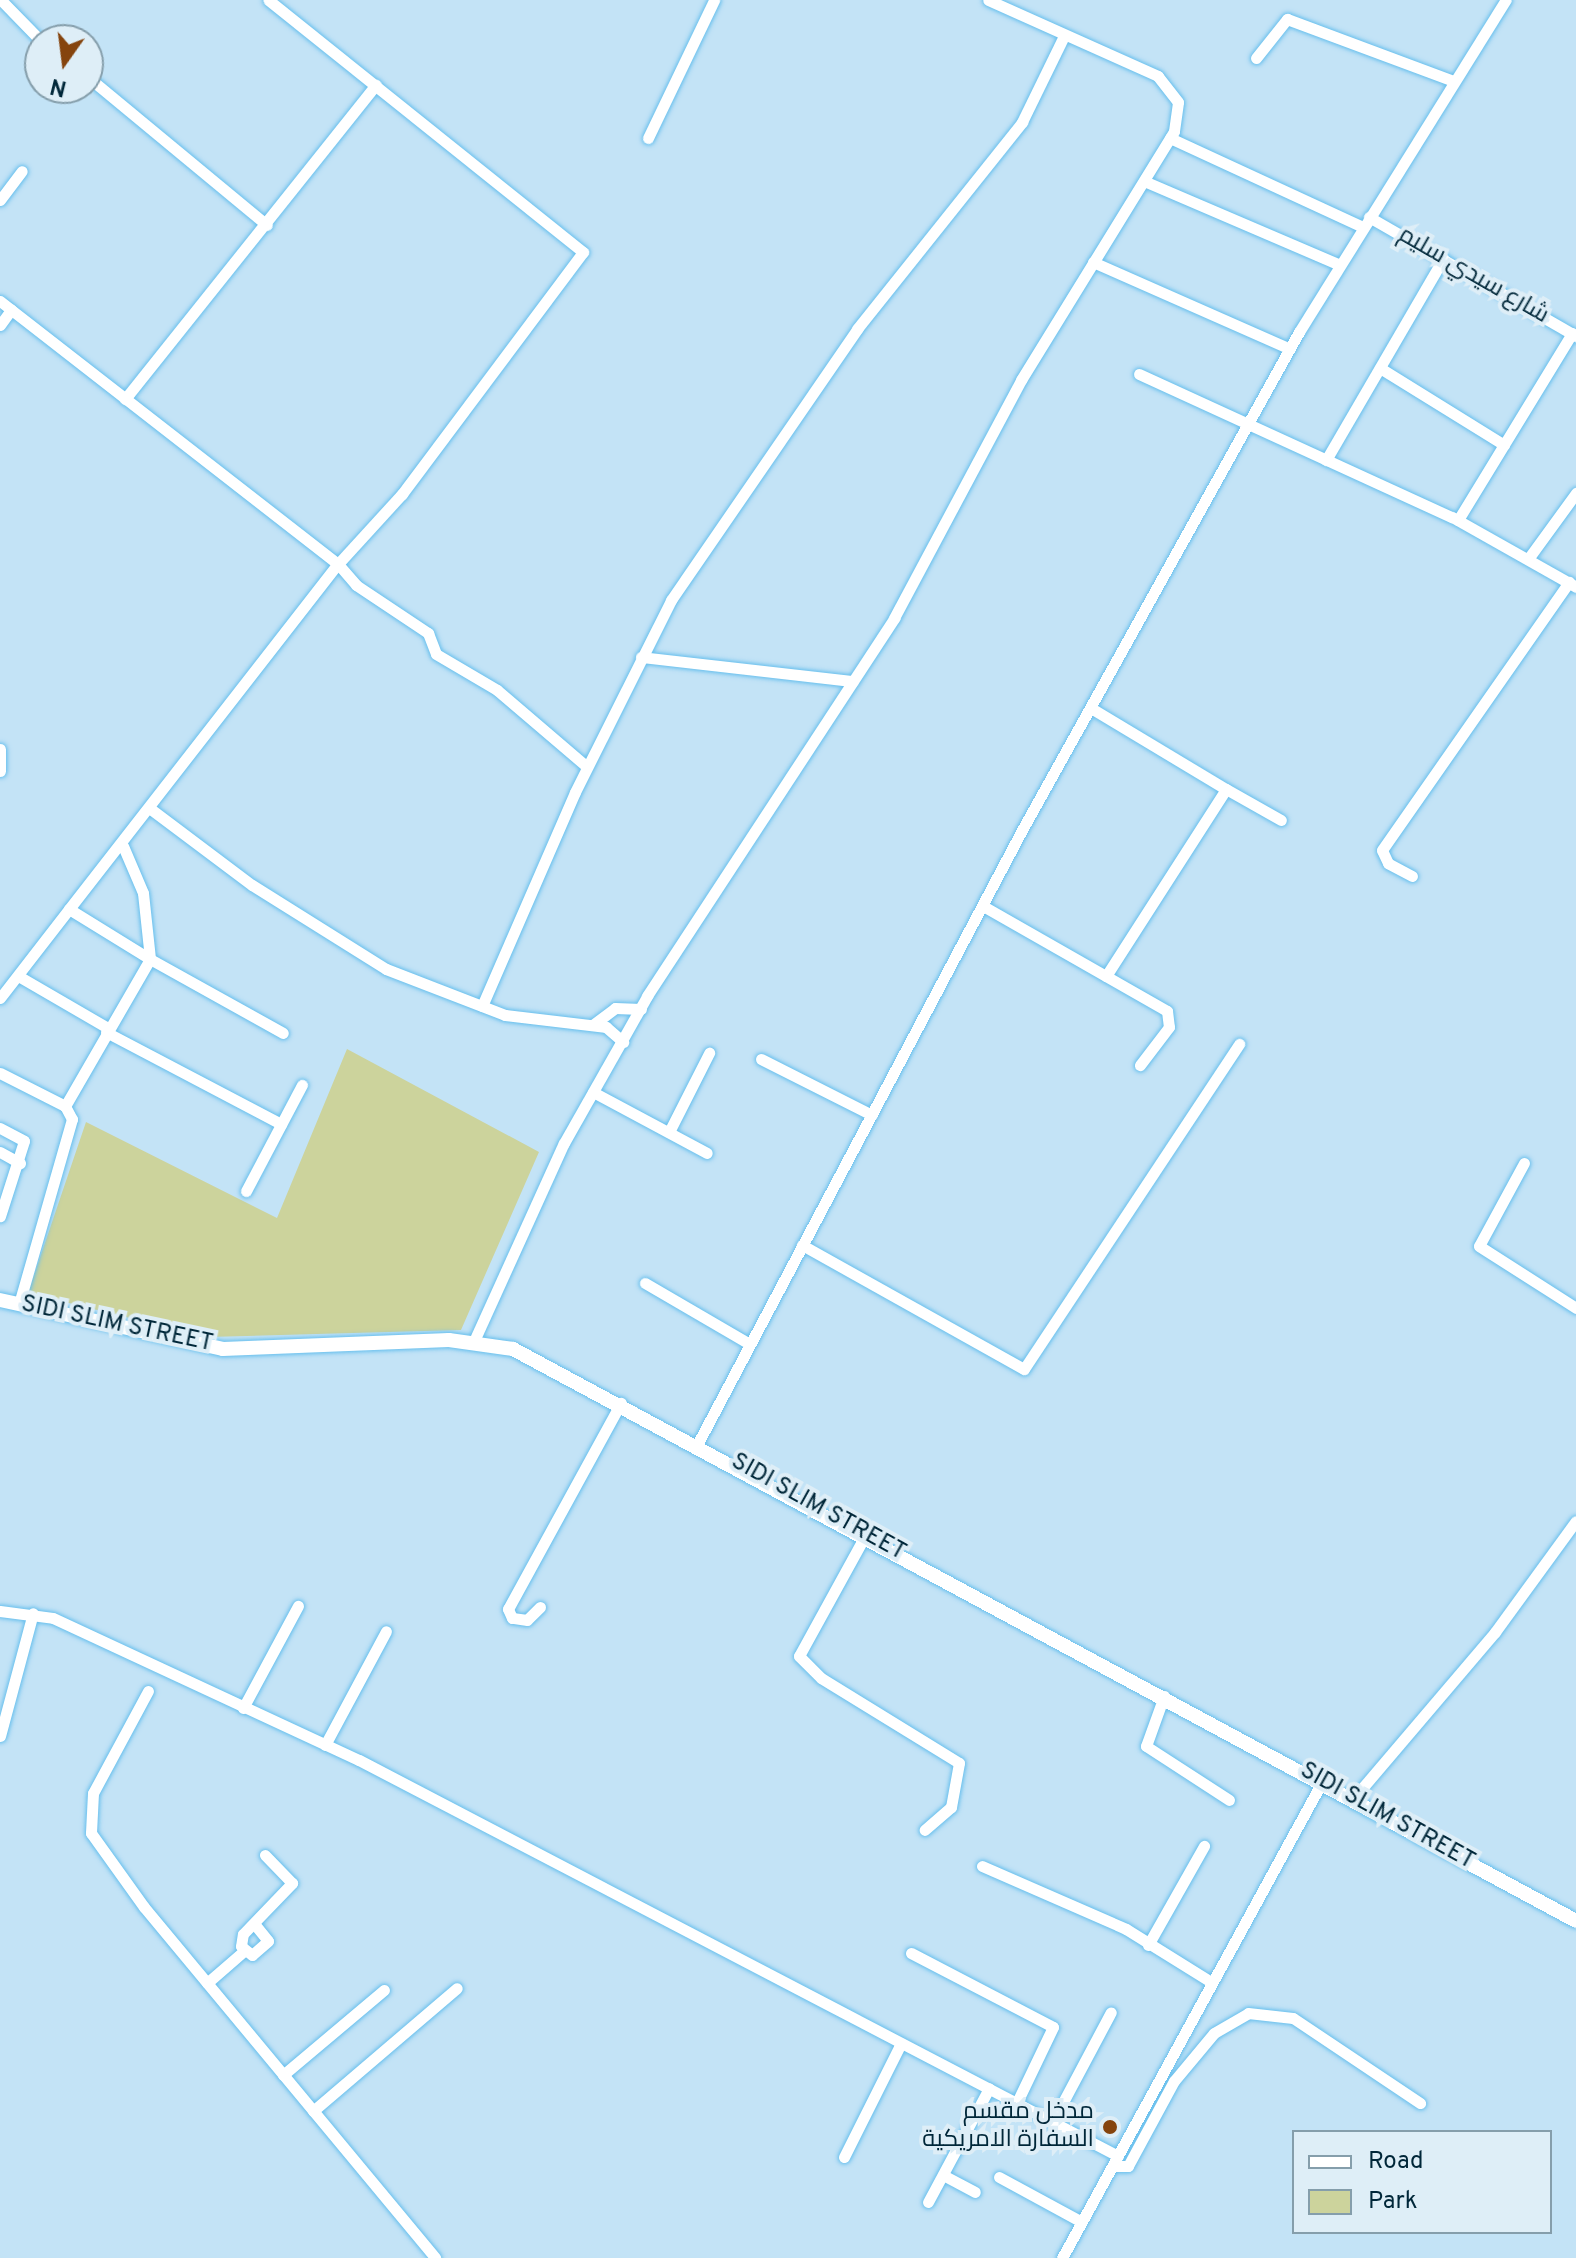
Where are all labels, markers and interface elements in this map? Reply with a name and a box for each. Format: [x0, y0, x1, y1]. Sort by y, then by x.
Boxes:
north arrow [24, 24, 104, 104]
text: N [48, 71, 69, 101]
street label: شارع سيدي سليم [1393, 221, 1553, 331]
street label: SIDI SLIM STREET [18, 1291, 216, 1359]
street label: SIDI SLIM STREET [726, 1448, 910, 1568]
street label: SIDI SLIM STREET [1295, 1757, 1479, 1877]
place label: مدخل مقسم السفارة الامريكية [922, 2099, 1094, 2155]
marker: مدخل مقسم السفارة الامريكية [1101, 2118, 1119, 2136]
legend [1292, 2130, 1552, 2234]
text: Road [1368, 2147, 1424, 2177]
text: Park [1368, 2187, 1418, 2217]

